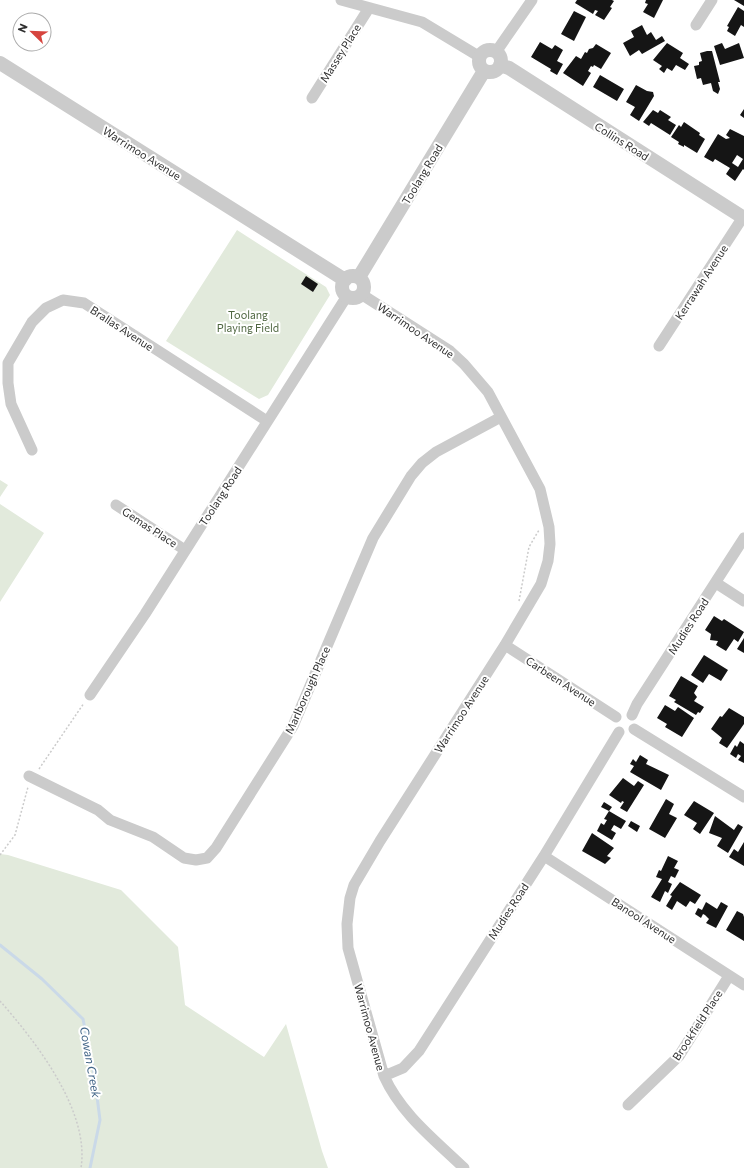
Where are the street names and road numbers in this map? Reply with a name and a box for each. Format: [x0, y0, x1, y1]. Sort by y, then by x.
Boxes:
street label: Massey Place [317, 21, 363, 85]
street label: Collins Road [592, 119, 652, 163]
street label: Warrimoo Avenue [101, 124, 184, 182]
street label: Toolang Road [399, 142, 445, 206]
street label: Kerrawah Avenue [672, 242, 730, 322]
street label: Warrimoo Avenue [375, 300, 457, 361]
street label: Brallas Avenue [88, 303, 156, 353]
street label: Toolang Road [196, 464, 244, 528]
street label: Gemas Place [120, 504, 180, 550]
street label: Mudies Road [665, 595, 711, 657]
street label: Marlborough Place [282, 644, 332, 736]
street label: Carbeen Avenue [524, 654, 599, 709]
street label: Warrimoo Avenue [431, 673, 491, 755]
street label: Mudies Road [485, 880, 531, 942]
street label: Banool Avenue [609, 894, 679, 946]
street label: Warrimoo Avenue [352, 982, 388, 1072]
street label: Brookfield Place [669, 987, 725, 1063]

